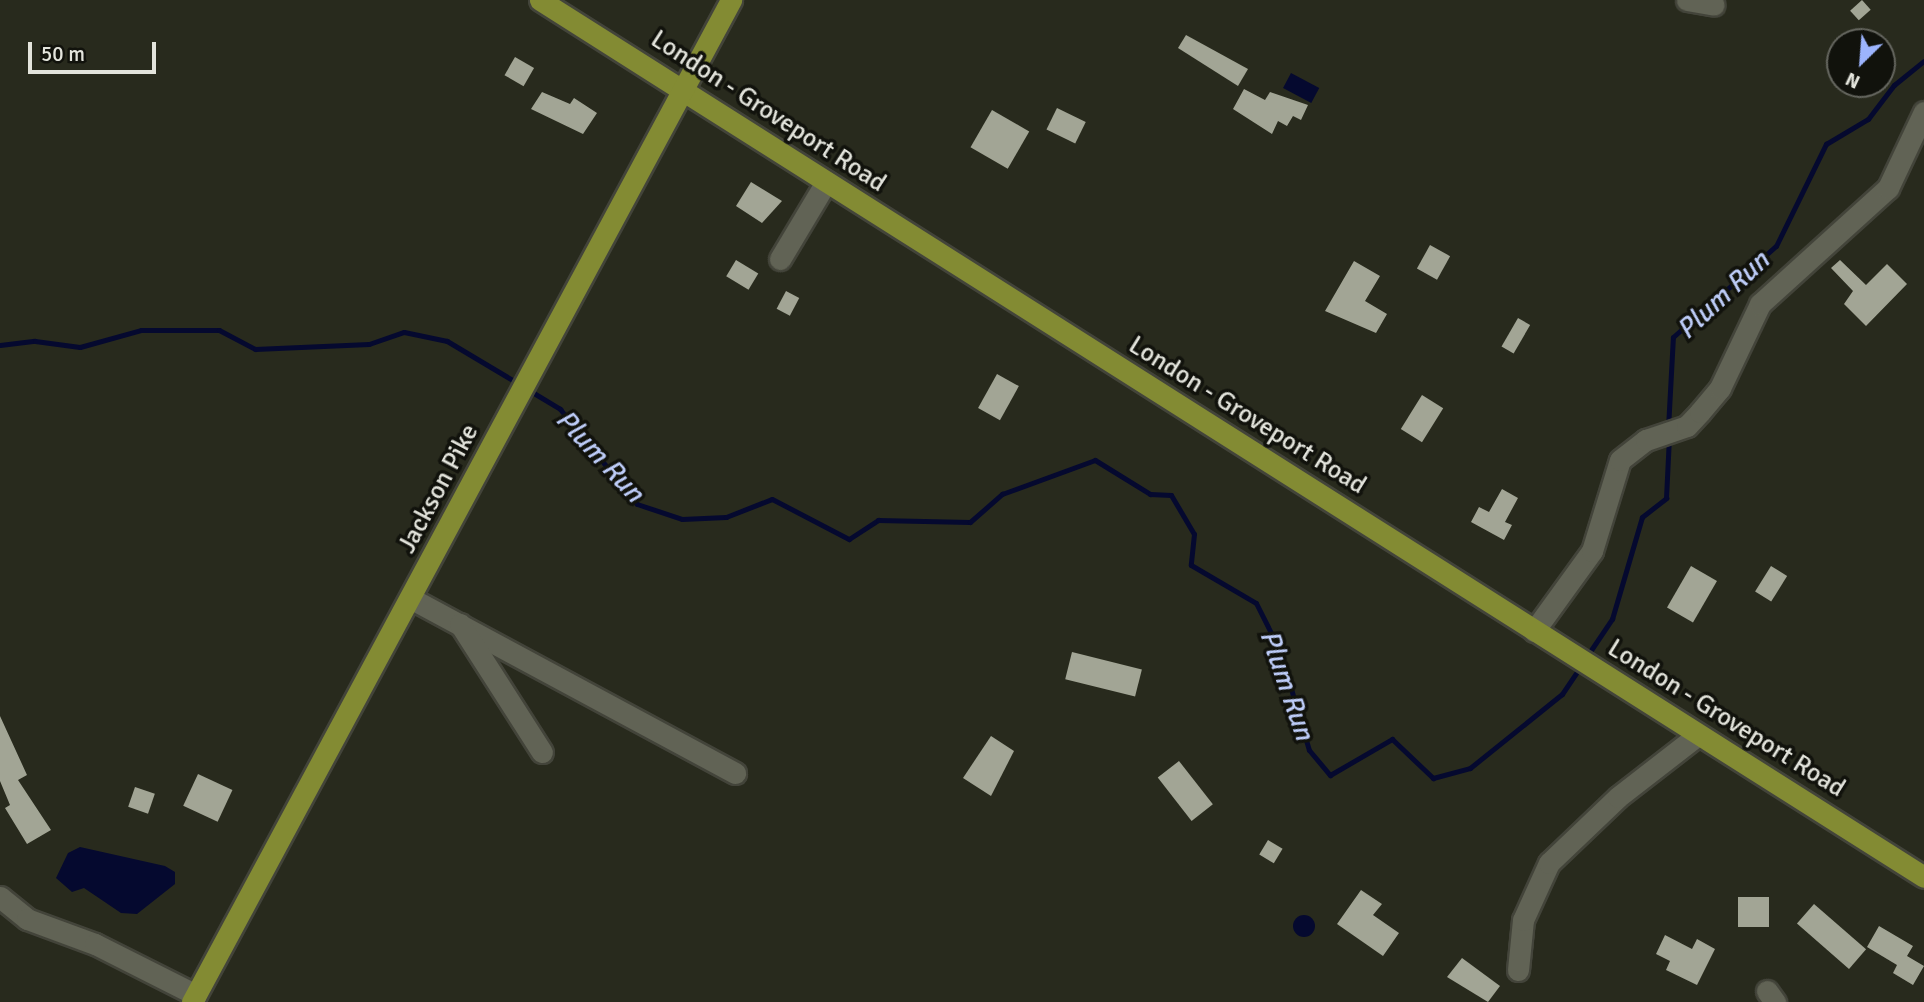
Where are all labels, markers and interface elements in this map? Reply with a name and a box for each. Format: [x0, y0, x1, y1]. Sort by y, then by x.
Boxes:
street label: London - Groveport Road [645, 24, 891, 200]
scale bar [32, 28, 159, 72]
north arrow [1826, 28, 1896, 98]
text: 50 m [41, 41, 85, 67]
text: N [1842, 67, 1864, 94]
water label: Plum Run [1670, 244, 1776, 346]
street label: London - Groveport Road [1123, 330, 1371, 502]
water label: Plum Run [549, 403, 651, 509]
street label: Jackson Pike [392, 419, 486, 559]
water label: Plum Run [1252, 625, 1322, 745]
street label: London - Groveport Road [1602, 633, 1850, 805]

